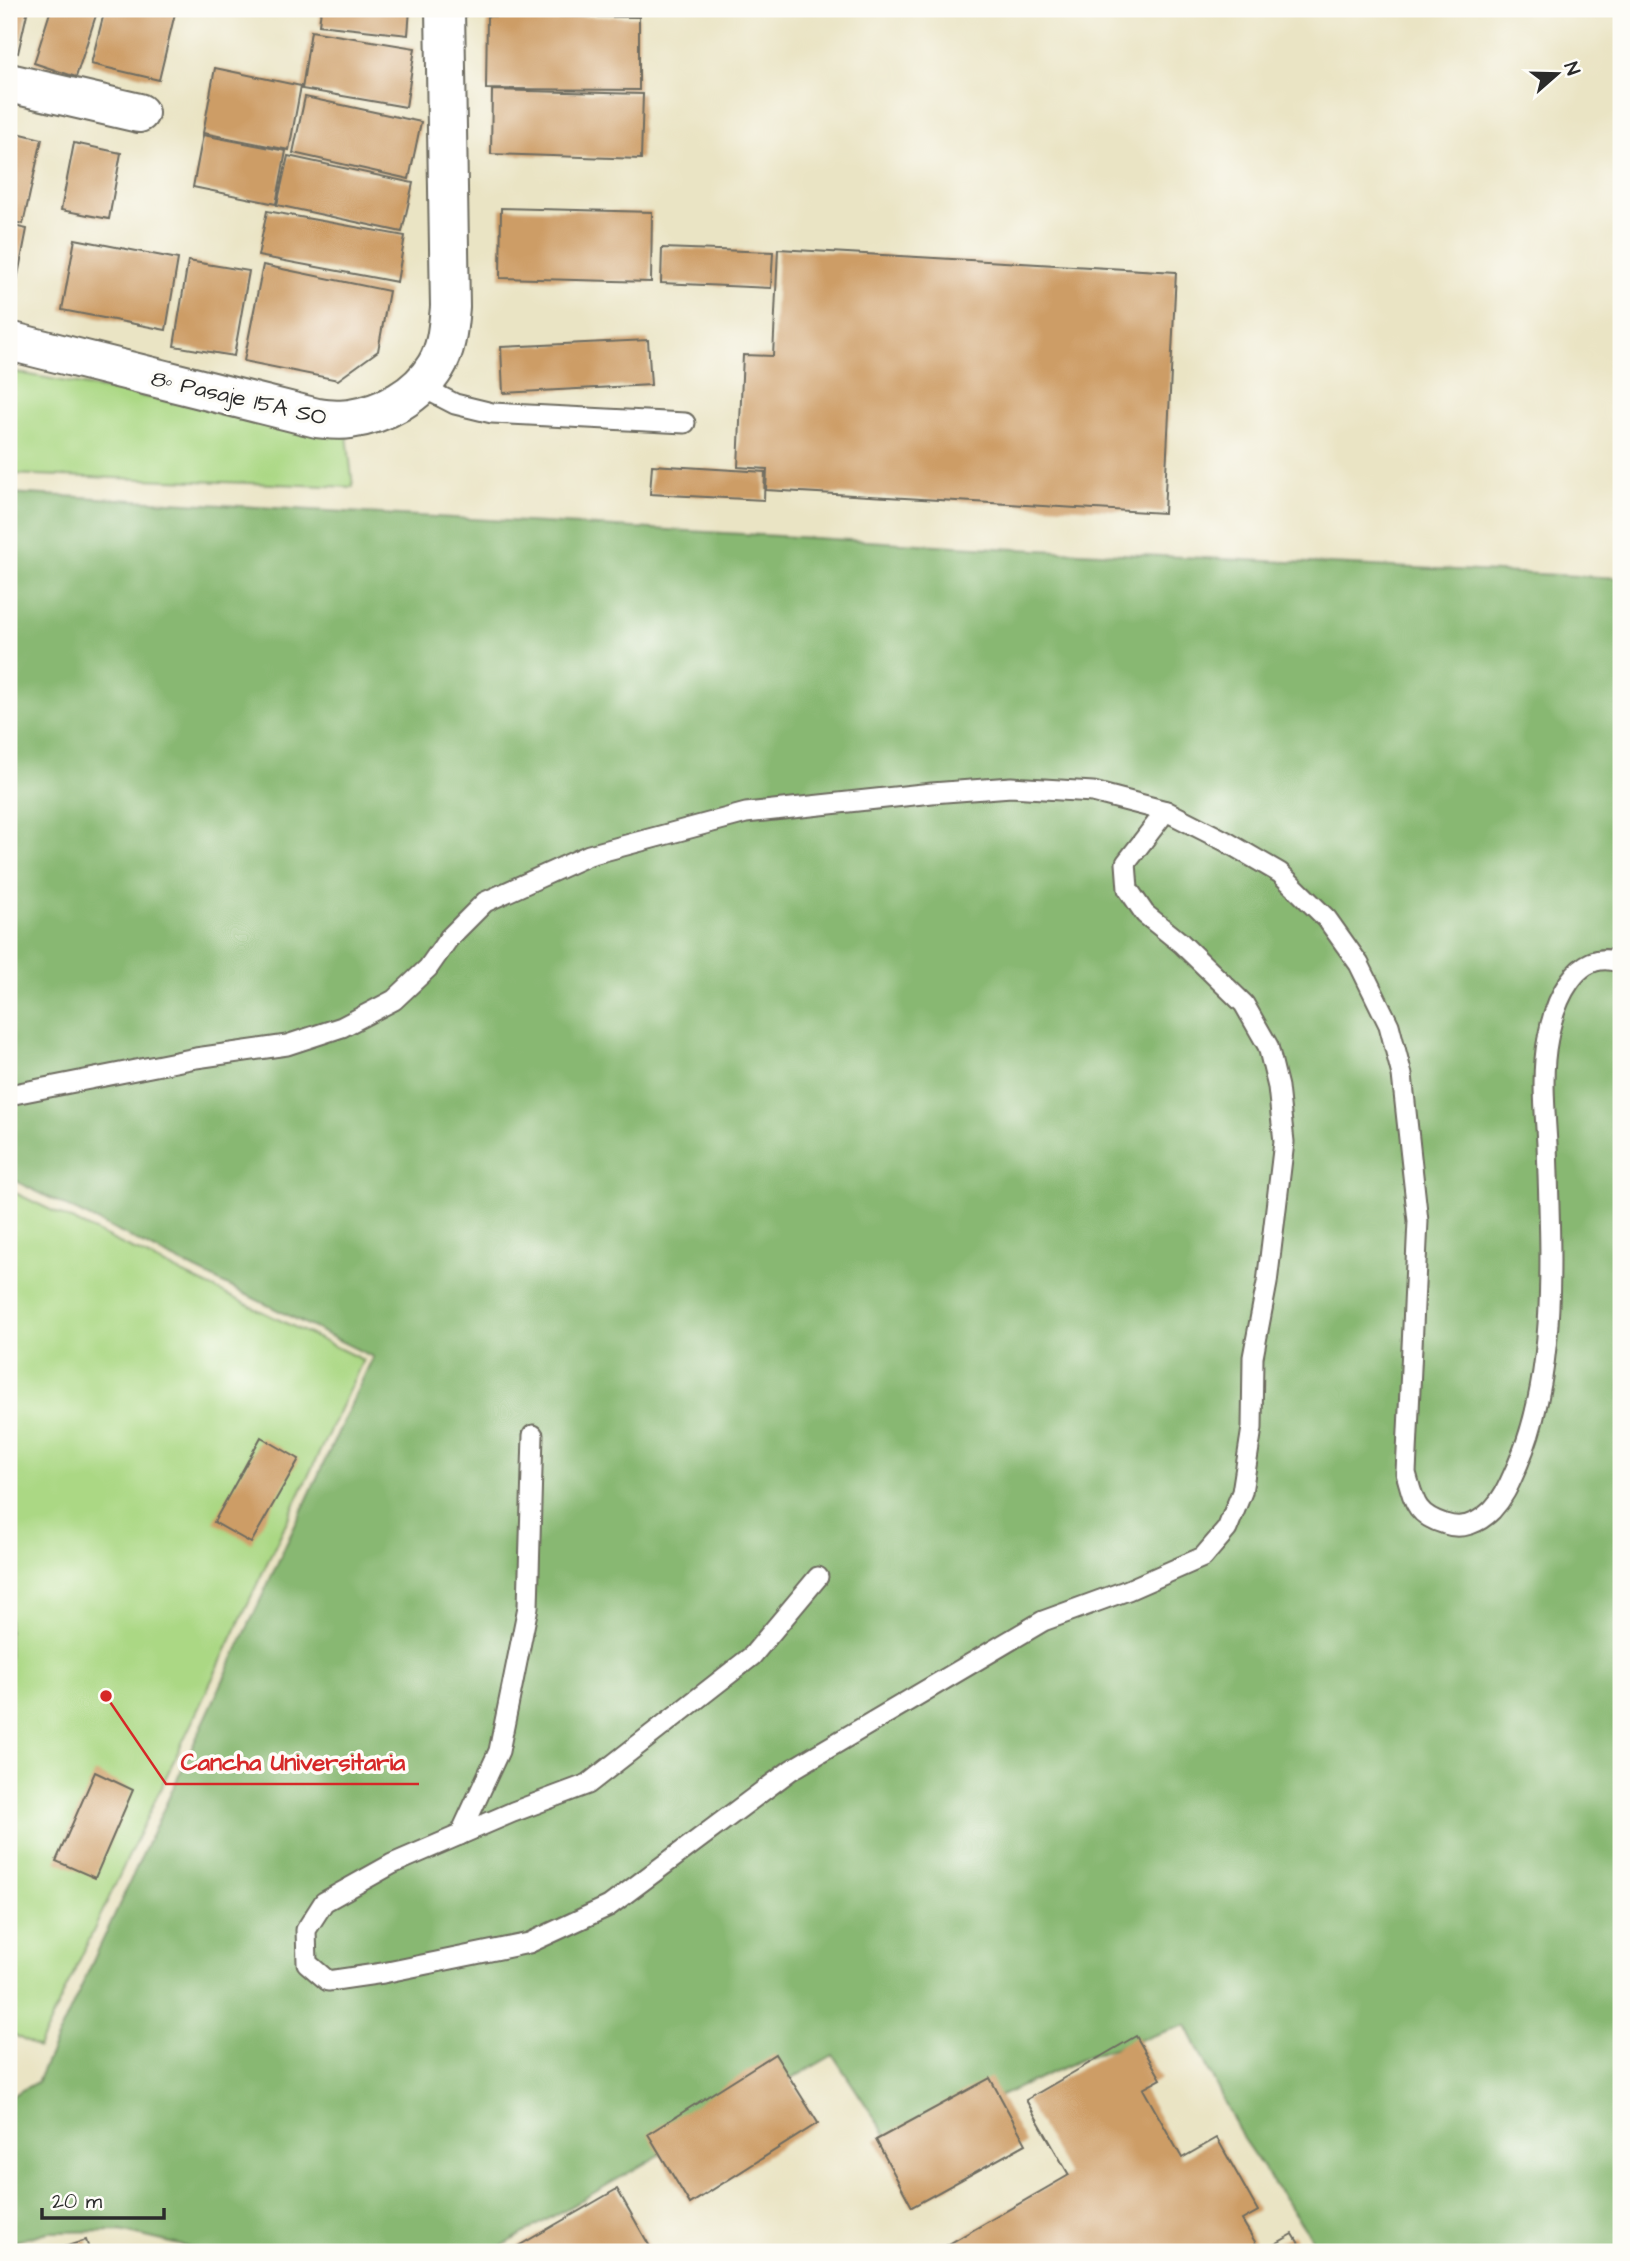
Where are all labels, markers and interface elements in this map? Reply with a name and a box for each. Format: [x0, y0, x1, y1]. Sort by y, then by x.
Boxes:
north arrow [1522, 38, 1592, 108]
text: N [1557, 58, 1586, 79]
street label: 8º Pasaje 15A SO [148, 362, 330, 434]
callout: Cancha Universitaria [166, 1739, 419, 1784]
text: Cancha Universitaria [181, 1746, 406, 1780]
scale bar [42, 2177, 164, 2221]
text: 20 m [52, 2187, 103, 2216]

